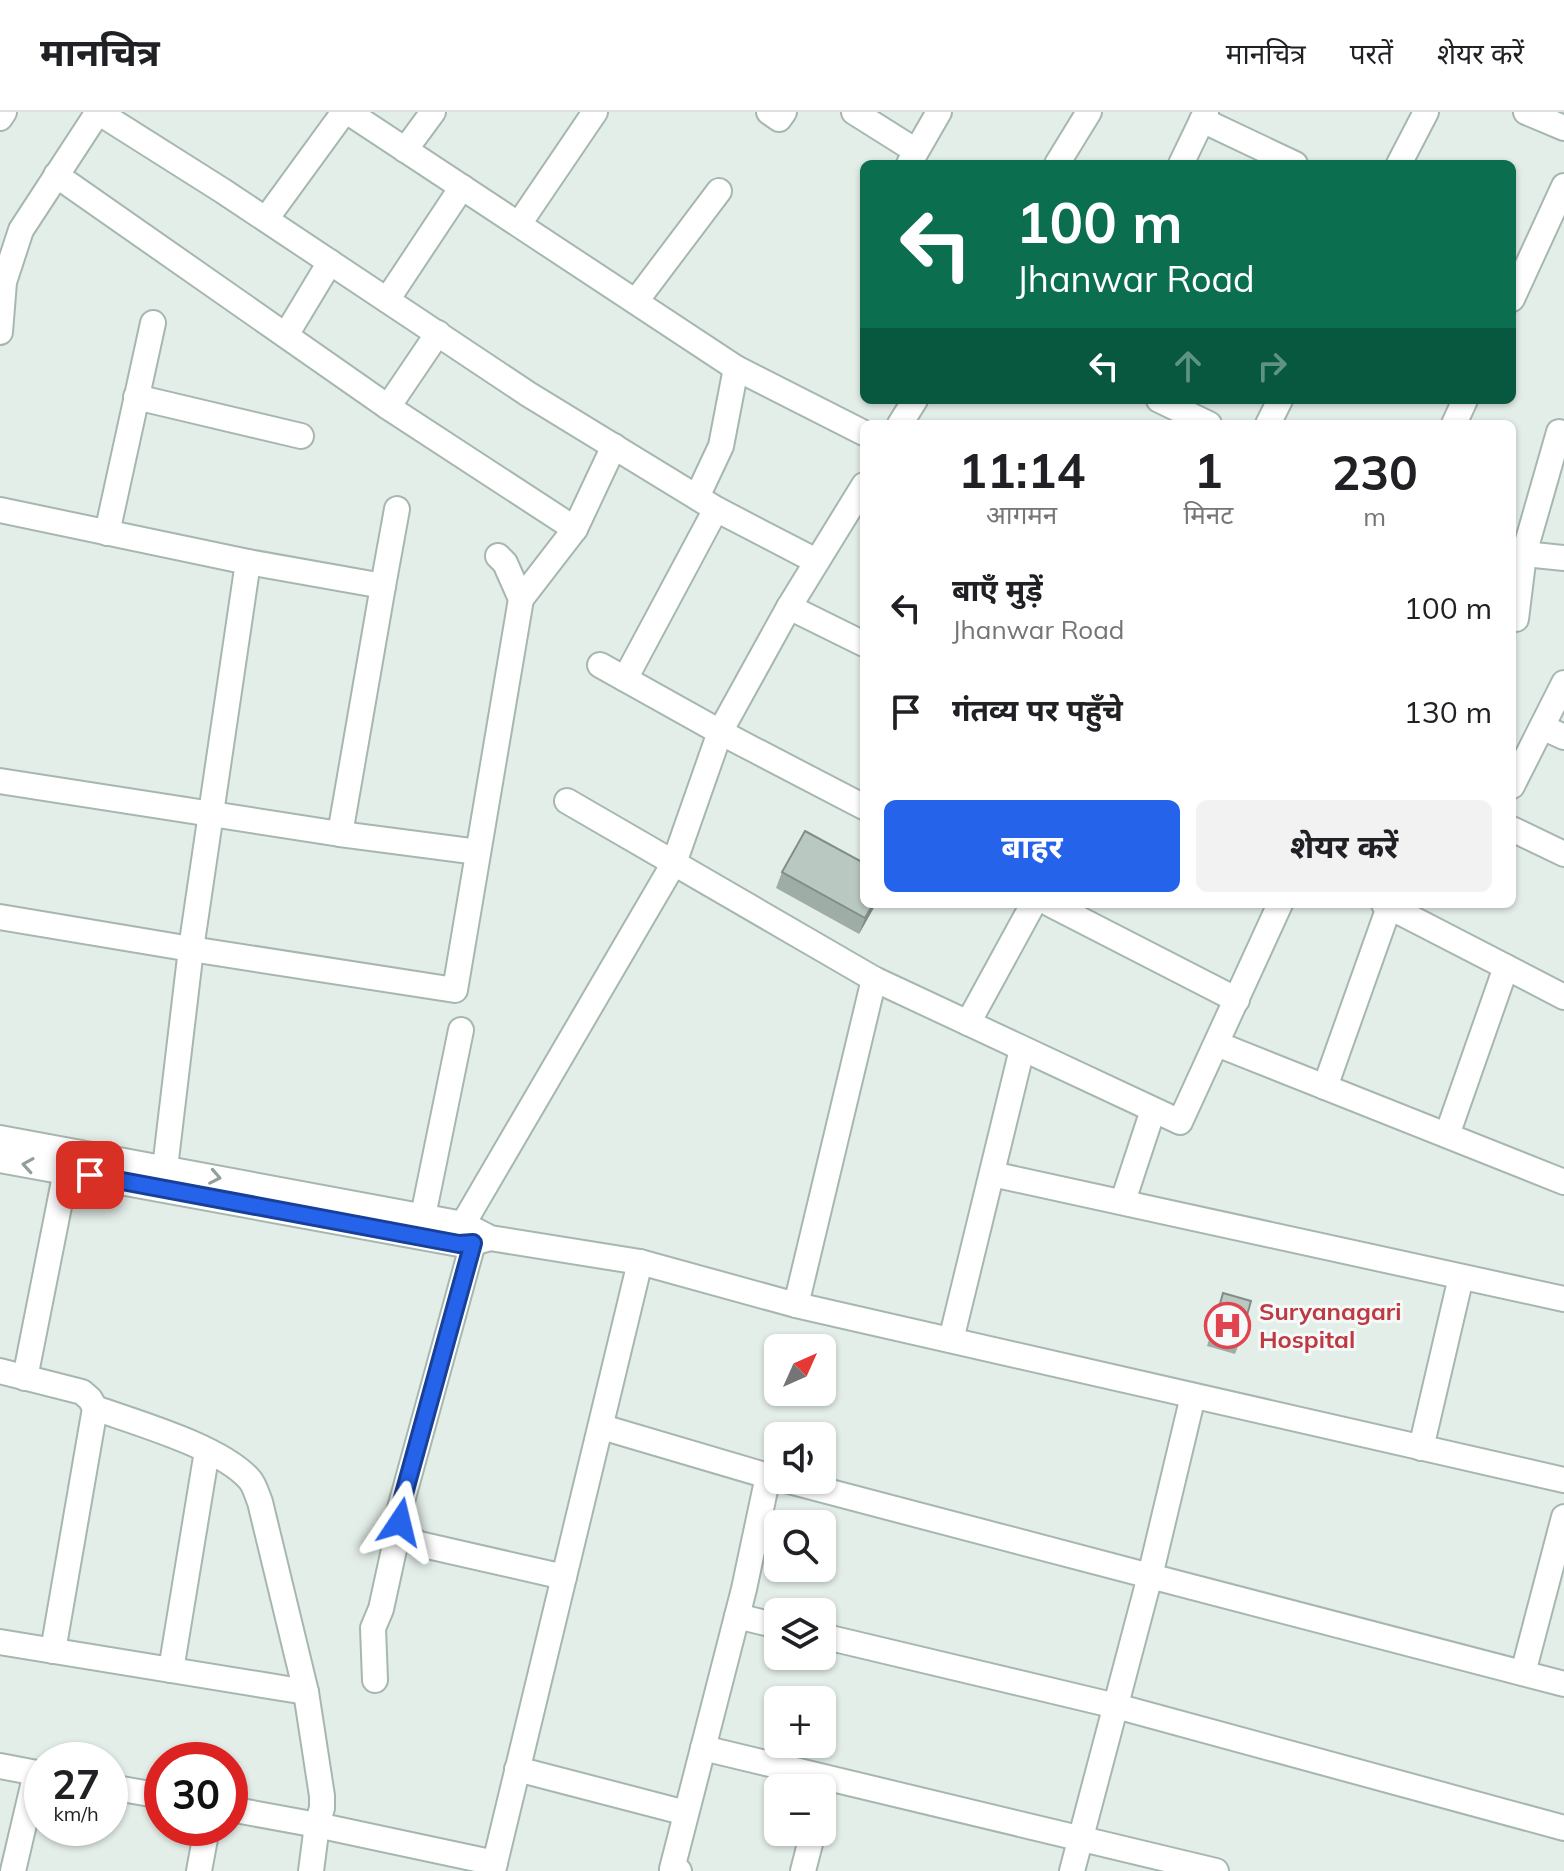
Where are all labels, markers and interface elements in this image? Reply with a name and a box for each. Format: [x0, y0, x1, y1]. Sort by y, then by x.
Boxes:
text: मानचित्र [40, 28, 160, 76]
text: मानचित्र [1226, 36, 1306, 71]
text: परतें [1350, 36, 1393, 71]
text: शेयर करें [1437, 36, 1524, 71]
text: 100 m [1016, 187, 1183, 257]
icon: left [884, 192, 988, 296]
text: Jhanwar Road [1016, 256, 1255, 301]
icon: left [1082, 344, 1126, 388]
icon: ahead [1166, 344, 1210, 388]
icon: right [1250, 344, 1294, 388]
text: 11:14 [958, 440, 1085, 500]
text: 1 [1194, 440, 1223, 500]
text: 230 [1331, 442, 1418, 502]
text: आगमन [986, 498, 1057, 531]
text: मिनट [1183, 498, 1233, 531]
text: m [1363, 500, 1386, 533]
text: बाएँ मुड़ें [952, 571, 1042, 609]
icon: left [884, 586, 928, 630]
text: 100 m [1404, 589, 1492, 627]
text: Jhanwar Road [952, 613, 1124, 646]
icon: arrive [884, 690, 928, 734]
text: गंतव्य पर पहुँचे [952, 691, 1123, 729]
text: 130 m [1404, 693, 1492, 731]
button: बाहर [884, 800, 1180, 892]
button: शेयर करें [1196, 800, 1492, 892]
pin [56, 1141, 124, 1209]
icon: arrive [68, 1153, 112, 1197]
one-way arrow [21, 1157, 34, 1174]
one-way arrow [208, 1167, 221, 1184]
place label: Suryanagari Hospital [1259, 1296, 1401, 1354]
hospital icon: Suryanagari Hospital [1204, 1302, 1252, 1350]
north arrow [764, 1334, 836, 1406]
map controls [764, 1334, 836, 1846]
button: sound [764, 1422, 836, 1494]
position arrow [358, 1480, 442, 1564]
button: search [764, 1510, 836, 1582]
button: layers [764, 1598, 836, 1670]
button: + [764, 1686, 836, 1758]
speed limit sign: 30 [144, 1742, 248, 1846]
text: 27 [52, 1759, 100, 1809]
button: − [764, 1774, 836, 1846]
text: km/h [53, 1801, 99, 1826]

